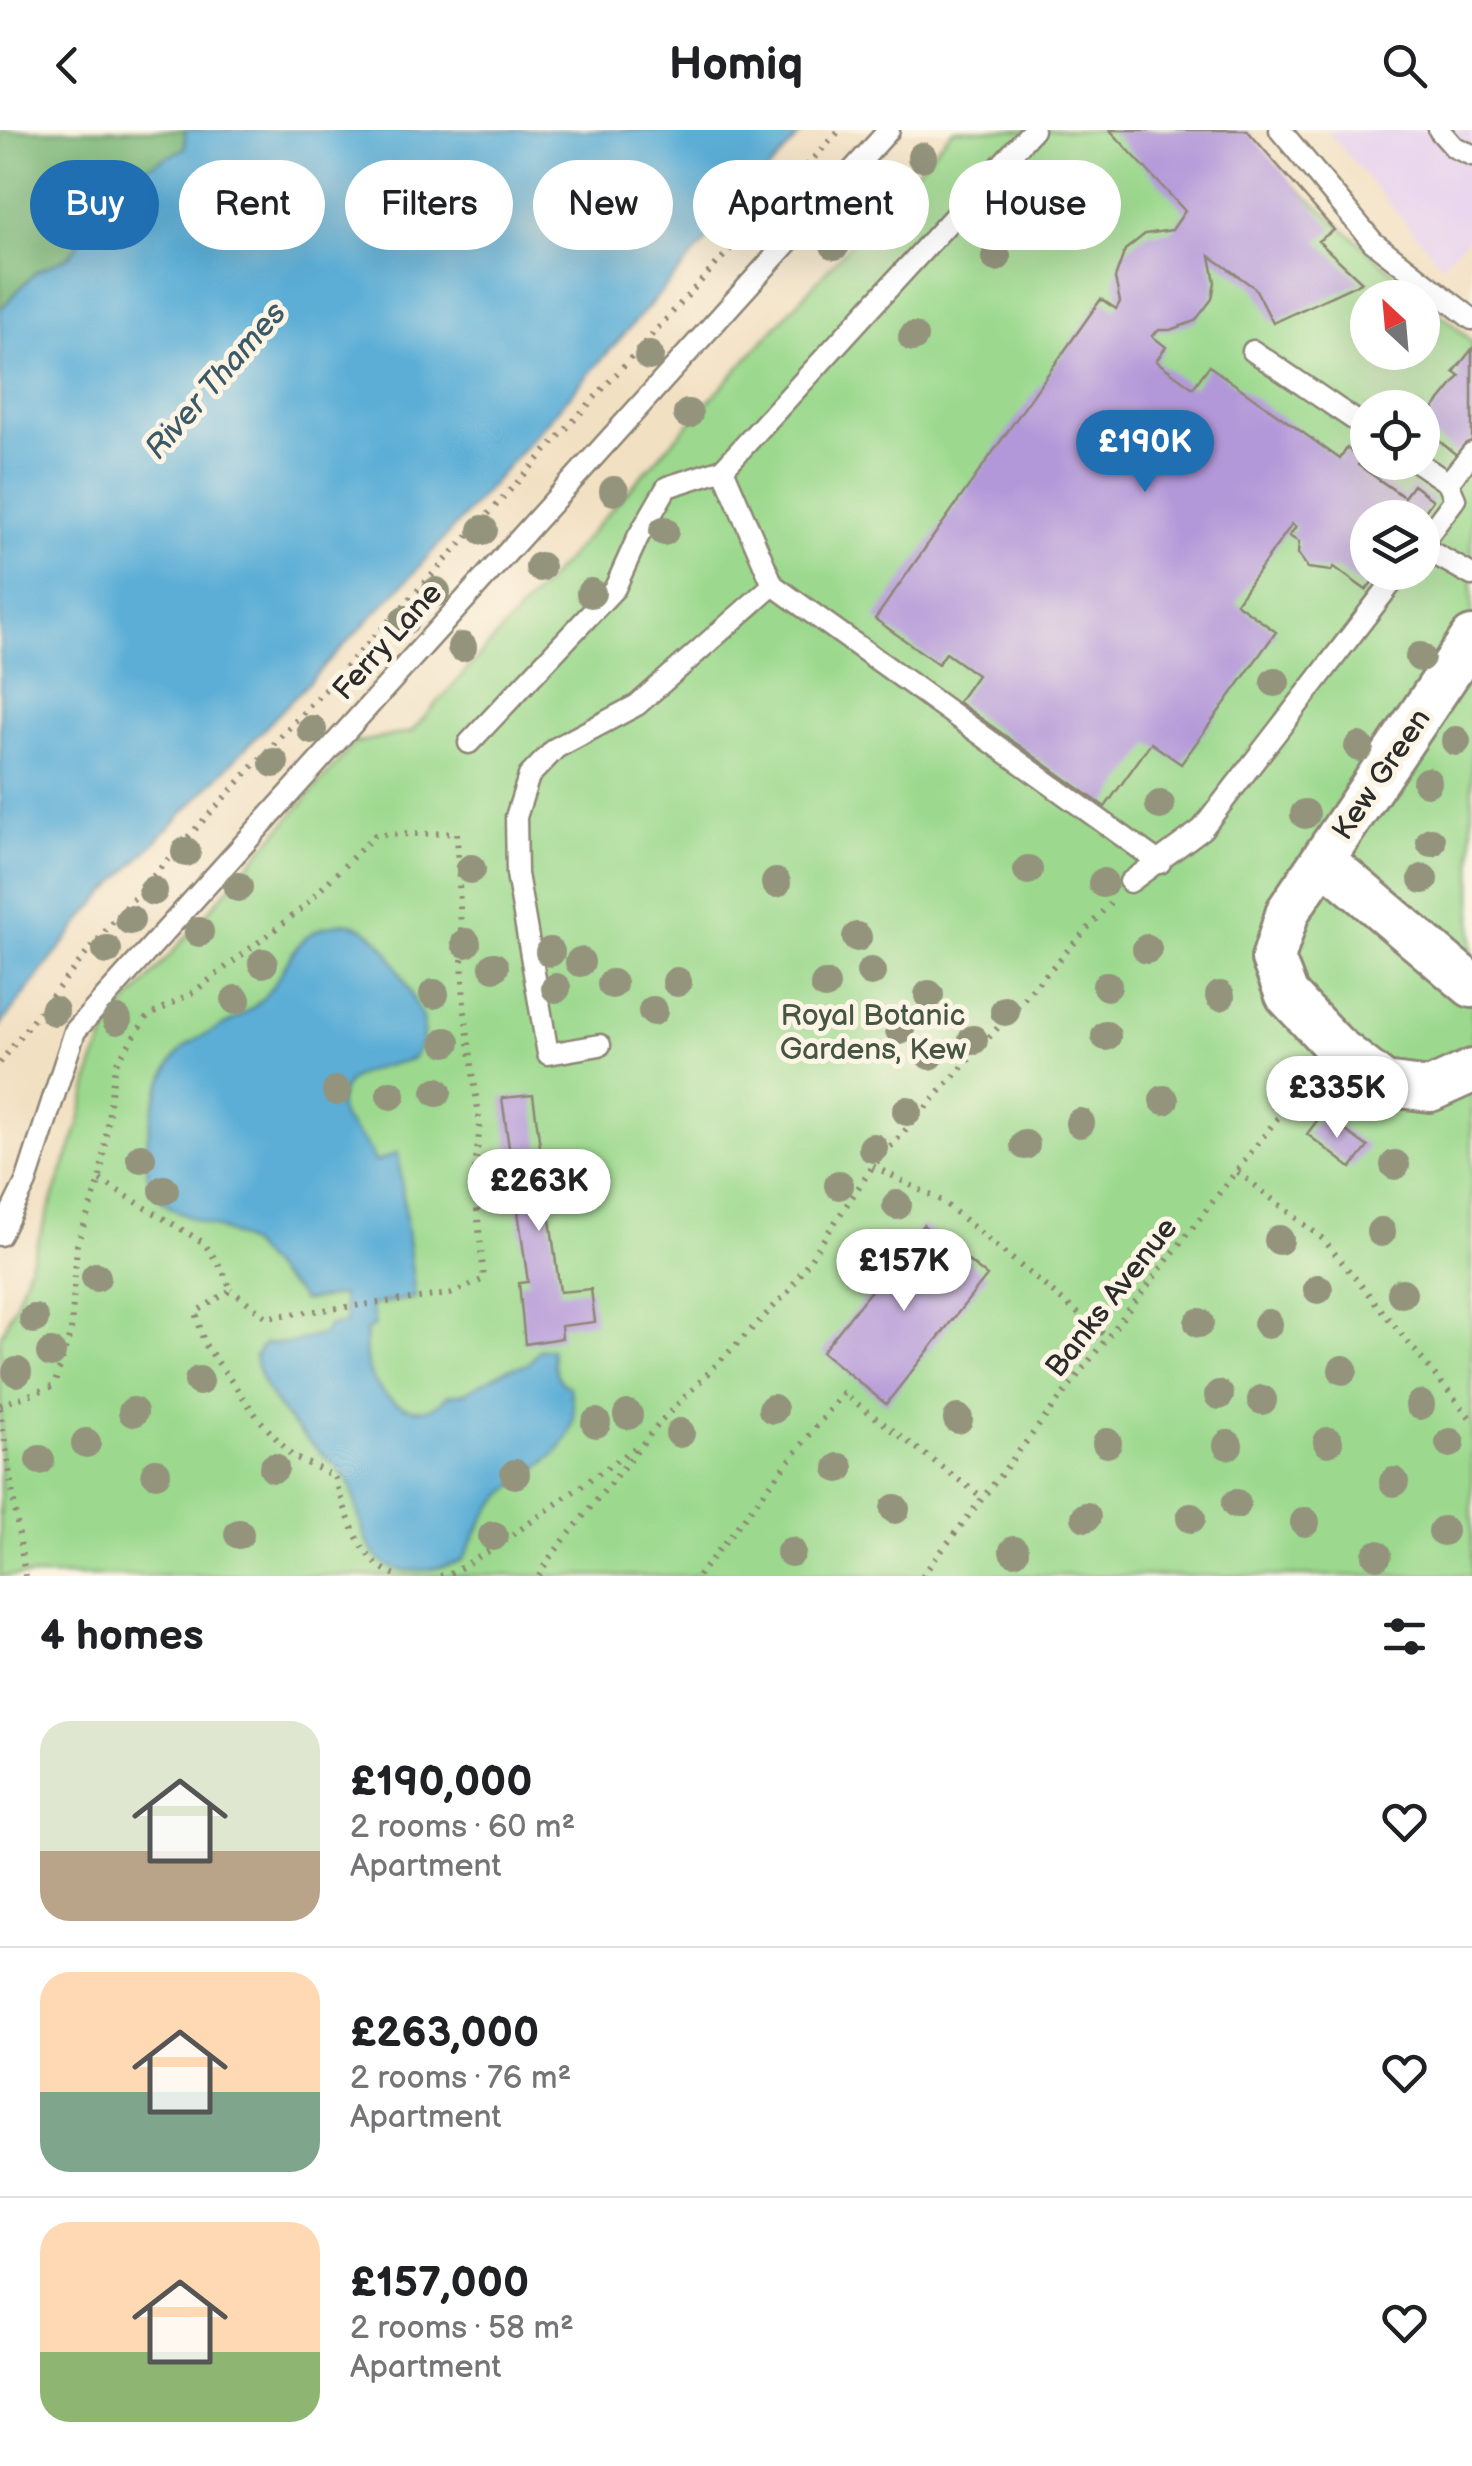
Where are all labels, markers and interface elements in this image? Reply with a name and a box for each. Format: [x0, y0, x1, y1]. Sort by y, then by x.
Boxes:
icon: back [40, 38, 95, 93]
text: Homiq [669, 38, 803, 93]
icon: search [1377, 38, 1432, 93]
chip: Buy [30, 160, 159, 250]
chip: Rent [179, 160, 325, 250]
chip: Filters [345, 160, 513, 250]
chip: New [533, 160, 673, 250]
chip: Apartment [693, 160, 929, 250]
chip: House [949, 160, 1121, 250]
north arrow [1350, 280, 1440, 370]
map controls [1350, 280, 1440, 590]
water label: River Thames [137, 294, 295, 468]
button: locate [1350, 390, 1440, 480]
pin: £190K [1075, 410, 1215, 495]
text: £190K [1098, 423, 1192, 462]
button: layers [1350, 500, 1440, 590]
street label: Ferry Lane [326, 575, 450, 708]
street label: Kew Green [1325, 702, 1439, 847]
park label: Royal Botanic Gardens, Kew [780, 998, 966, 1068]
pin: £335K [1267, 1056, 1407, 1141]
text: £335K [1288, 1069, 1386, 1108]
pin: £263K [469, 1149, 609, 1234]
text: £263K [490, 1162, 588, 1201]
street label: Banks Avenue [1038, 1211, 1185, 1385]
pin: £157K [834, 1229, 974, 1314]
text: £157K [858, 1242, 950, 1281]
icon: filters [1377, 1609, 1432, 1664]
text: 4 homes [40, 1611, 204, 1662]
text: £190,000 [350, 1757, 532, 1808]
icon: home [120, 1761, 240, 1881]
icon: heart [1377, 1794, 1432, 1849]
text: 2 rooms · 60 m² [350, 1808, 575, 1847]
text: Apartment [350, 1847, 501, 1886]
text: £263,000 [350, 2008, 539, 2059]
icon: home [120, 2012, 240, 2132]
icon: heart [1377, 2045, 1432, 2100]
text: 2 rooms · 76 m² [350, 2059, 571, 2098]
text: Apartment [350, 2098, 501, 2137]
text: £157,000 [350, 2258, 529, 2309]
icon: home [120, 2262, 240, 2382]
icon: heart [1377, 2295, 1432, 2350]
text: 2 rooms · 58 m² [350, 2309, 574, 2348]
text: Apartment [350, 2348, 501, 2387]

